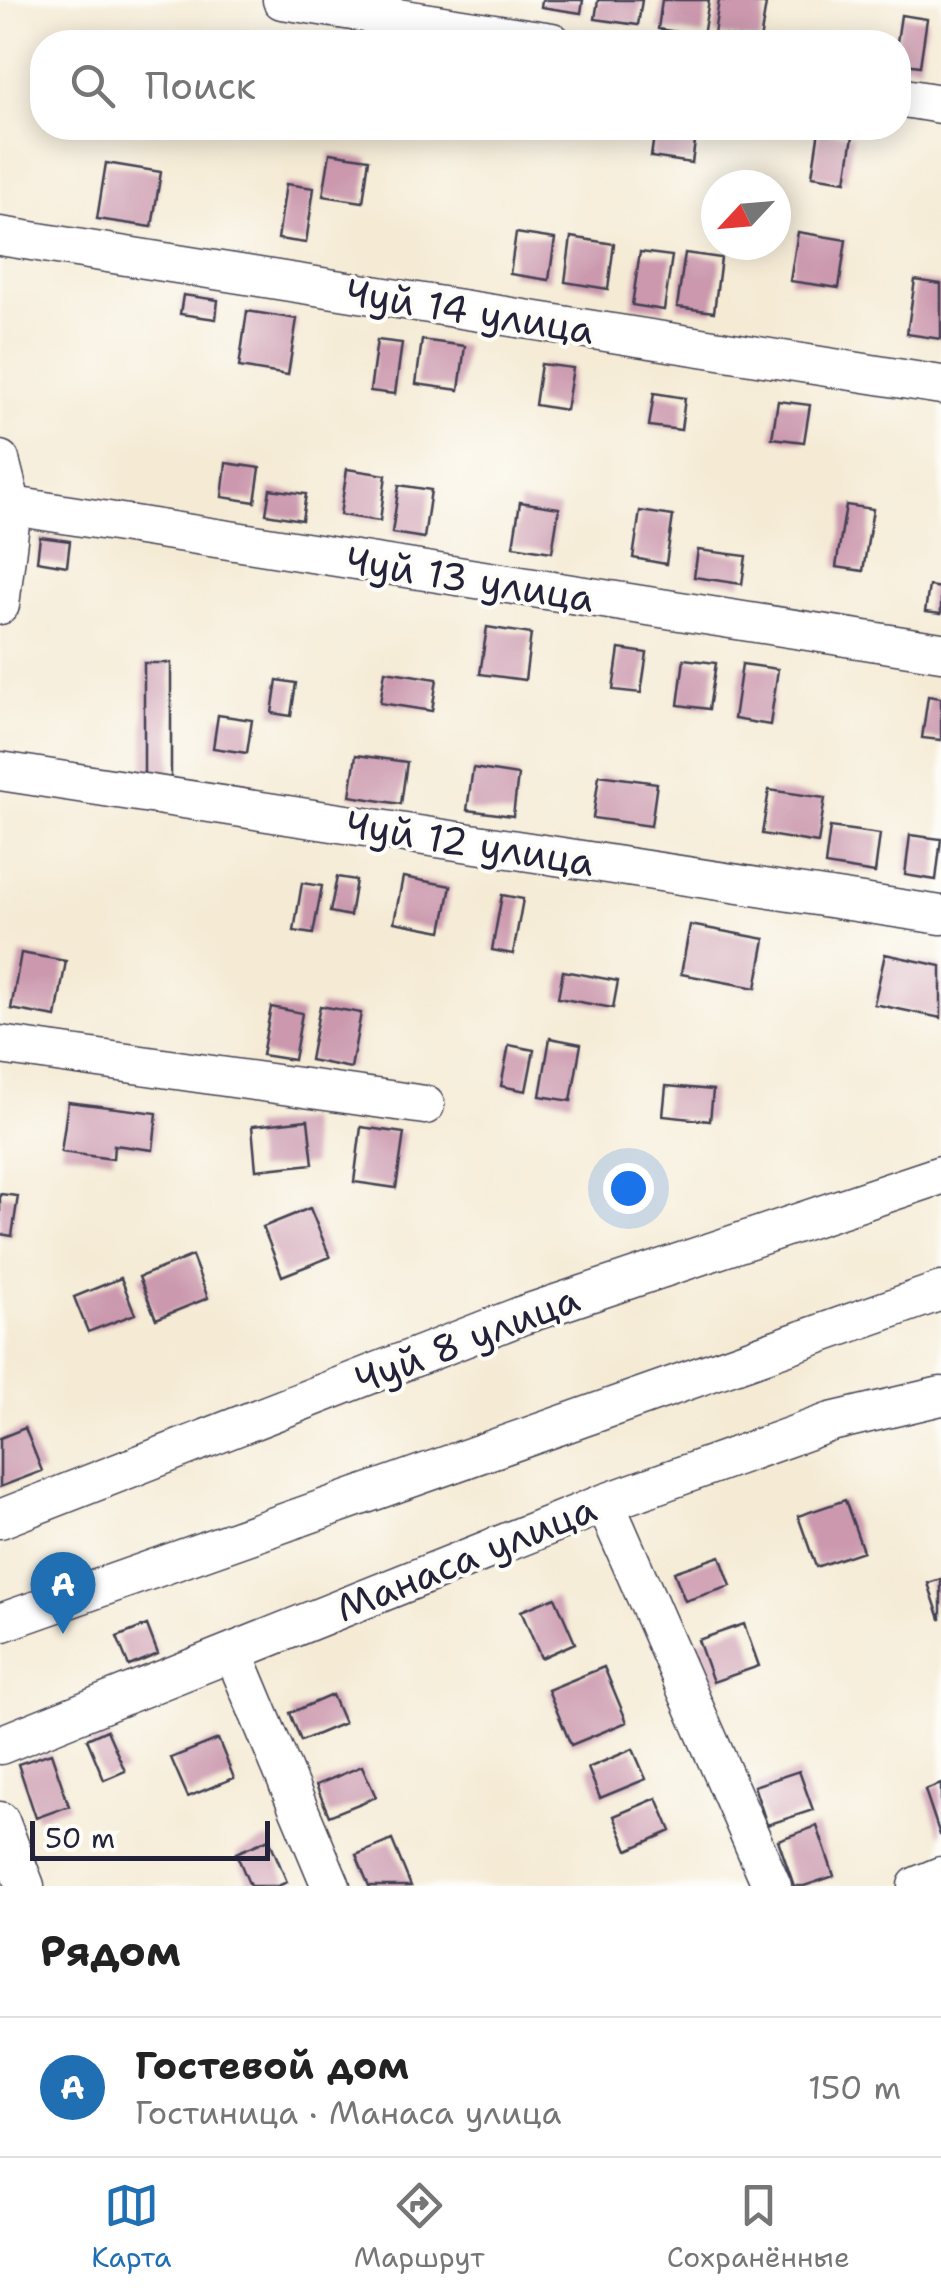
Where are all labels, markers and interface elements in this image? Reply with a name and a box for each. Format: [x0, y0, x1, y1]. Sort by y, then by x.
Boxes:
search box [30, 30, 911, 140]
icon: search [65, 58, 120, 113]
text: Поиск [145, 60, 256, 111]
north arrow [701, 170, 791, 260]
street label: Чуй 14 улица [342, 266, 598, 356]
street label: Чуй 13 улица [342, 534, 598, 624]
street label: Чуй 12 улица [342, 798, 598, 888]
your location [603, 1163, 654, 1214]
street label: Чуй 8 улица [348, 1273, 587, 1405]
street label: Манаса улица [329, 1483, 604, 1633]
pin: A [30, 1552, 96, 1634]
scale bar [30, 1816, 270, 1860]
text: 50 m [45, 1819, 115, 1857]
text: Рядом [40, 1923, 181, 1979]
text: Гостевой дом [135, 2040, 409, 2091]
text: A [60, 2066, 85, 2109]
text: 150 m [808, 2066, 901, 2109]
text: Гостиница · Манаса улица [135, 2091, 561, 2134]
tab: Карта [91, 2178, 171, 2276]
tab: Маршрут [354, 2178, 484, 2276]
tab: Сохранённые [667, 2178, 850, 2276]

